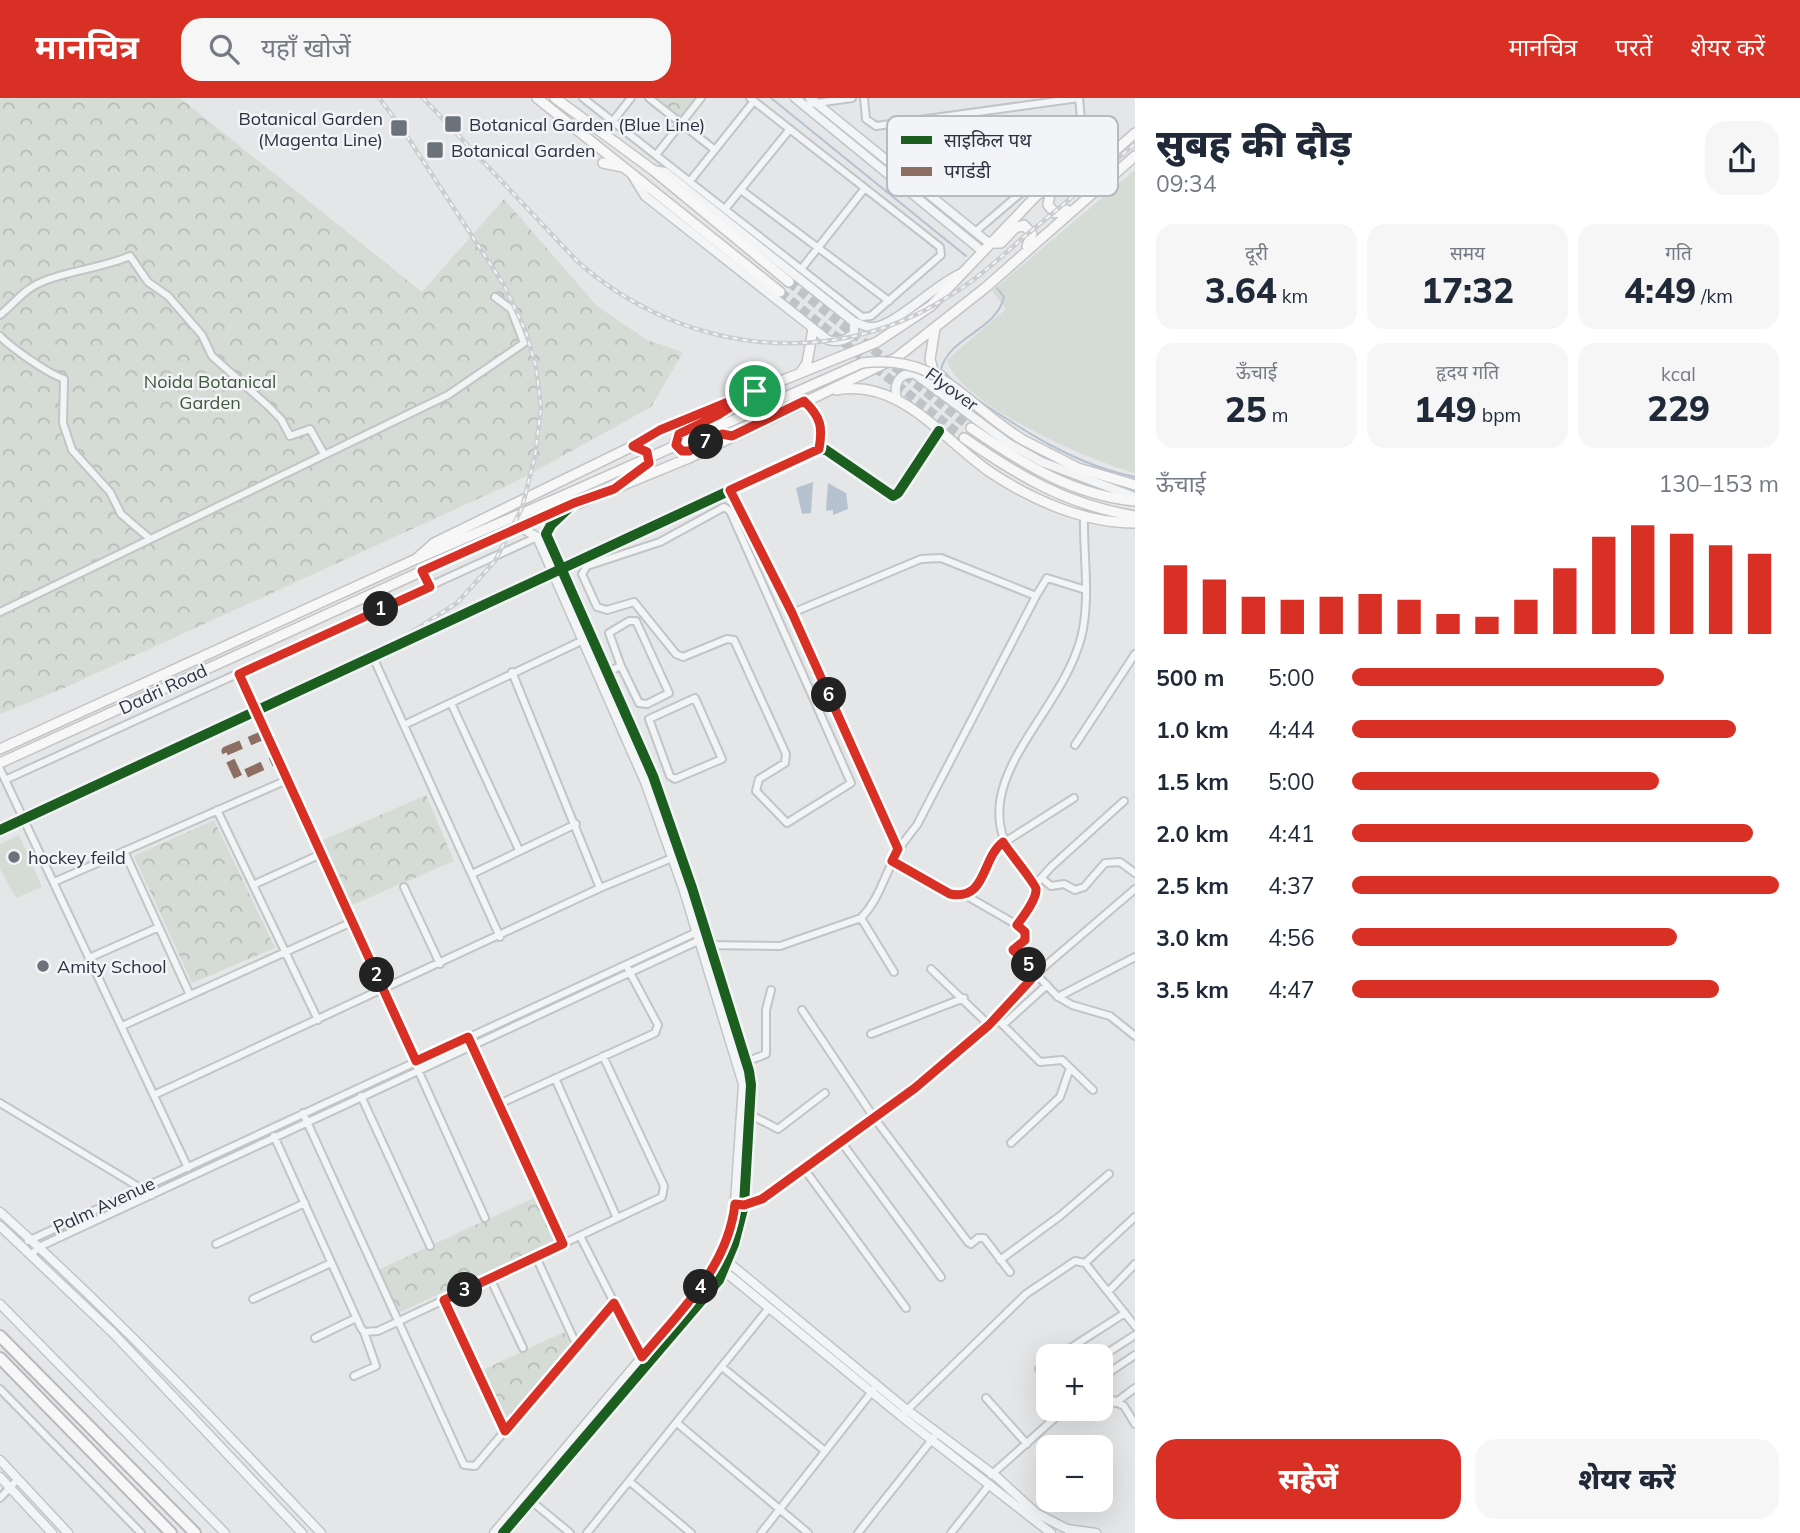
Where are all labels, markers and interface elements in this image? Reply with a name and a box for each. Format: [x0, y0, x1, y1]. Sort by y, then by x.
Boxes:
search box [181, 18, 671, 81]
text: मानचित्र [35, 26, 139, 67]
icon: search [205, 30, 243, 68]
text: यहाँ खोजें [261, 31, 351, 64]
text: मानचित्र [1509, 32, 1577, 62]
text: परतें [1615, 32, 1652, 62]
text: शेयर करें [1690, 32, 1765, 62]
place label: Botanical Garden (Magenta Line) [239, 107, 383, 151]
place label: Botanical Garden (Blue Line) [469, 113, 705, 136]
marker: Botanical Garden (Blue Line) [443, 114, 463, 134]
legend [887, 116, 1118, 196]
marker: Botanical Garden (Magenta Line) [389, 118, 409, 138]
text: सुबह की दौड़ [1156, 119, 1351, 167]
button: share [1705, 121, 1779, 195]
text: साइकिल पथ [944, 128, 1032, 152]
place label: Botanical Garden [451, 139, 596, 162]
marker: Botanical Garden [425, 140, 445, 160]
text: पगडंडी [944, 159, 992, 183]
text: 09:34 [1156, 169, 1216, 198]
text: दूरी [1245, 241, 1268, 265]
text: समय [1450, 241, 1485, 265]
text: गति [1665, 241, 1692, 265]
text: 3.64 [1205, 268, 1277, 312]
text: 17:32 [1421, 268, 1514, 312]
text: 4:49 [1624, 268, 1696, 312]
text: km [1277, 284, 1308, 308]
text: /km [1696, 284, 1733, 308]
text: ऊँचाई [1236, 360, 1277, 384]
text: हृदय गति [1436, 360, 1499, 384]
pin [725, 361, 785, 421]
street label: Flyover [921, 362, 983, 416]
text: kcal [1661, 362, 1696, 386]
park label: Noida Botanical Garden [144, 370, 276, 414]
icon: arrive [736, 372, 774, 410]
text: 229 [1647, 386, 1710, 430]
text: 25 [1225, 387, 1267, 431]
text: 149 [1414, 387, 1477, 431]
text: m [1267, 403, 1288, 427]
text: bpm [1477, 403, 1521, 427]
pin: 7 [688, 424, 724, 460]
text: 7 [700, 429, 711, 453]
text: ऊँचाई [1156, 469, 1206, 498]
text: 130–153 m [1658, 469, 1779, 498]
pin: 1 [364, 592, 398, 626]
text: 1 [375, 596, 386, 620]
street label: Dadri Road [115, 659, 211, 719]
text: 500 m [1156, 663, 1224, 692]
text: 5:00 [1268, 663, 1315, 692]
pin: 6 [812, 678, 846, 712]
text: 6 [823, 682, 834, 706]
text: 1.0 km [1156, 715, 1229, 744]
text: 4:44 [1268, 715, 1315, 744]
text: 1.5 km [1156, 767, 1229, 796]
text: 5:00 [1268, 767, 1315, 796]
text: 2.0 km [1156, 819, 1229, 848]
text: 4:41 [1268, 819, 1315, 848]
place label: hockey feild [28, 846, 126, 869]
marker: hockey feild [6, 849, 22, 865]
text: 2.5 km [1156, 871, 1229, 900]
text: 4:37 [1268, 871, 1315, 900]
text: 3.0 km [1156, 923, 1229, 952]
text: 4:56 [1268, 923, 1315, 952]
pin: 5 [1012, 948, 1046, 982]
text: 5 [1023, 952, 1034, 976]
place label: Amity School [57, 955, 167, 978]
marker: Amity School [35, 958, 51, 974]
pin: 2 [360, 958, 394, 992]
text: 2 [371, 962, 382, 986]
text: 3.5 km [1156, 975, 1229, 1004]
text: 4:47 [1268, 975, 1315, 1004]
street label: Palm Avenue [49, 1171, 159, 1239]
pin: 4 [684, 1270, 718, 1304]
pin: 3 [448, 1272, 482, 1308]
text: 4 [695, 1274, 706, 1298]
text: 3 [459, 1277, 470, 1301]
map controls [1036, 1344, 1113, 1512]
button: + [1036, 1344, 1113, 1421]
button: − [1036, 1435, 1113, 1512]
button: सहेजें [1156, 1439, 1461, 1519]
button: शेयर करें [1475, 1439, 1779, 1519]

